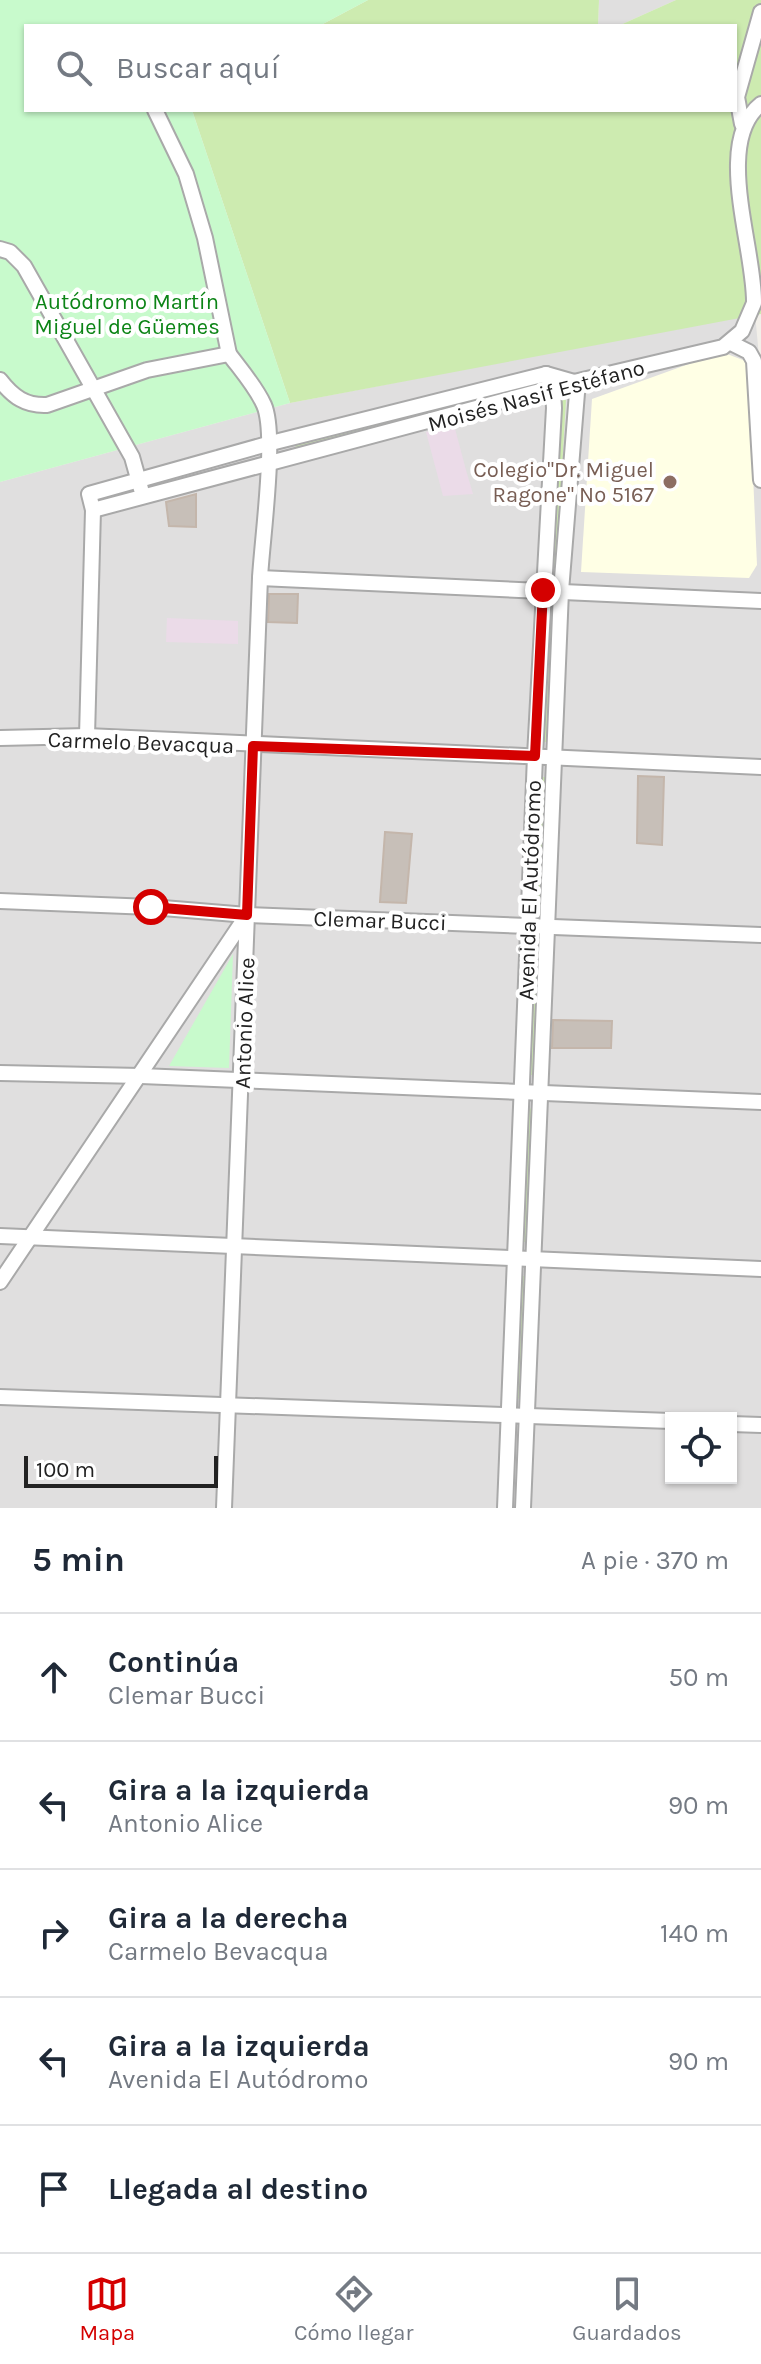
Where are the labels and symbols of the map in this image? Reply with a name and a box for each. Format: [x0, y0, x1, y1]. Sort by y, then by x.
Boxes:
park label: Autódromo Martín Miguel de Güemes [34, 289, 220, 340]
street label: Moisés Nasif Estéfano [425, 355, 647, 437]
place label: Colegio"Dr. Miguel Ragone" Nº 5167 [473, 457, 654, 508]
marker: Colegio"Dr. Miguel Ragone" Nº 5167 [661, 473, 679, 491]
route end [525, 572, 561, 608]
street label: Carmelo Bevacqua [47, 727, 235, 759]
street label: Avenida El Autódromo [513, 779, 547, 1001]
route start [133, 889, 169, 925]
street label: Clemar Bucci [313, 906, 447, 936]
street label: Antonio Alice [230, 957, 260, 1089]
scale bar [24, 1452, 218, 1488]

